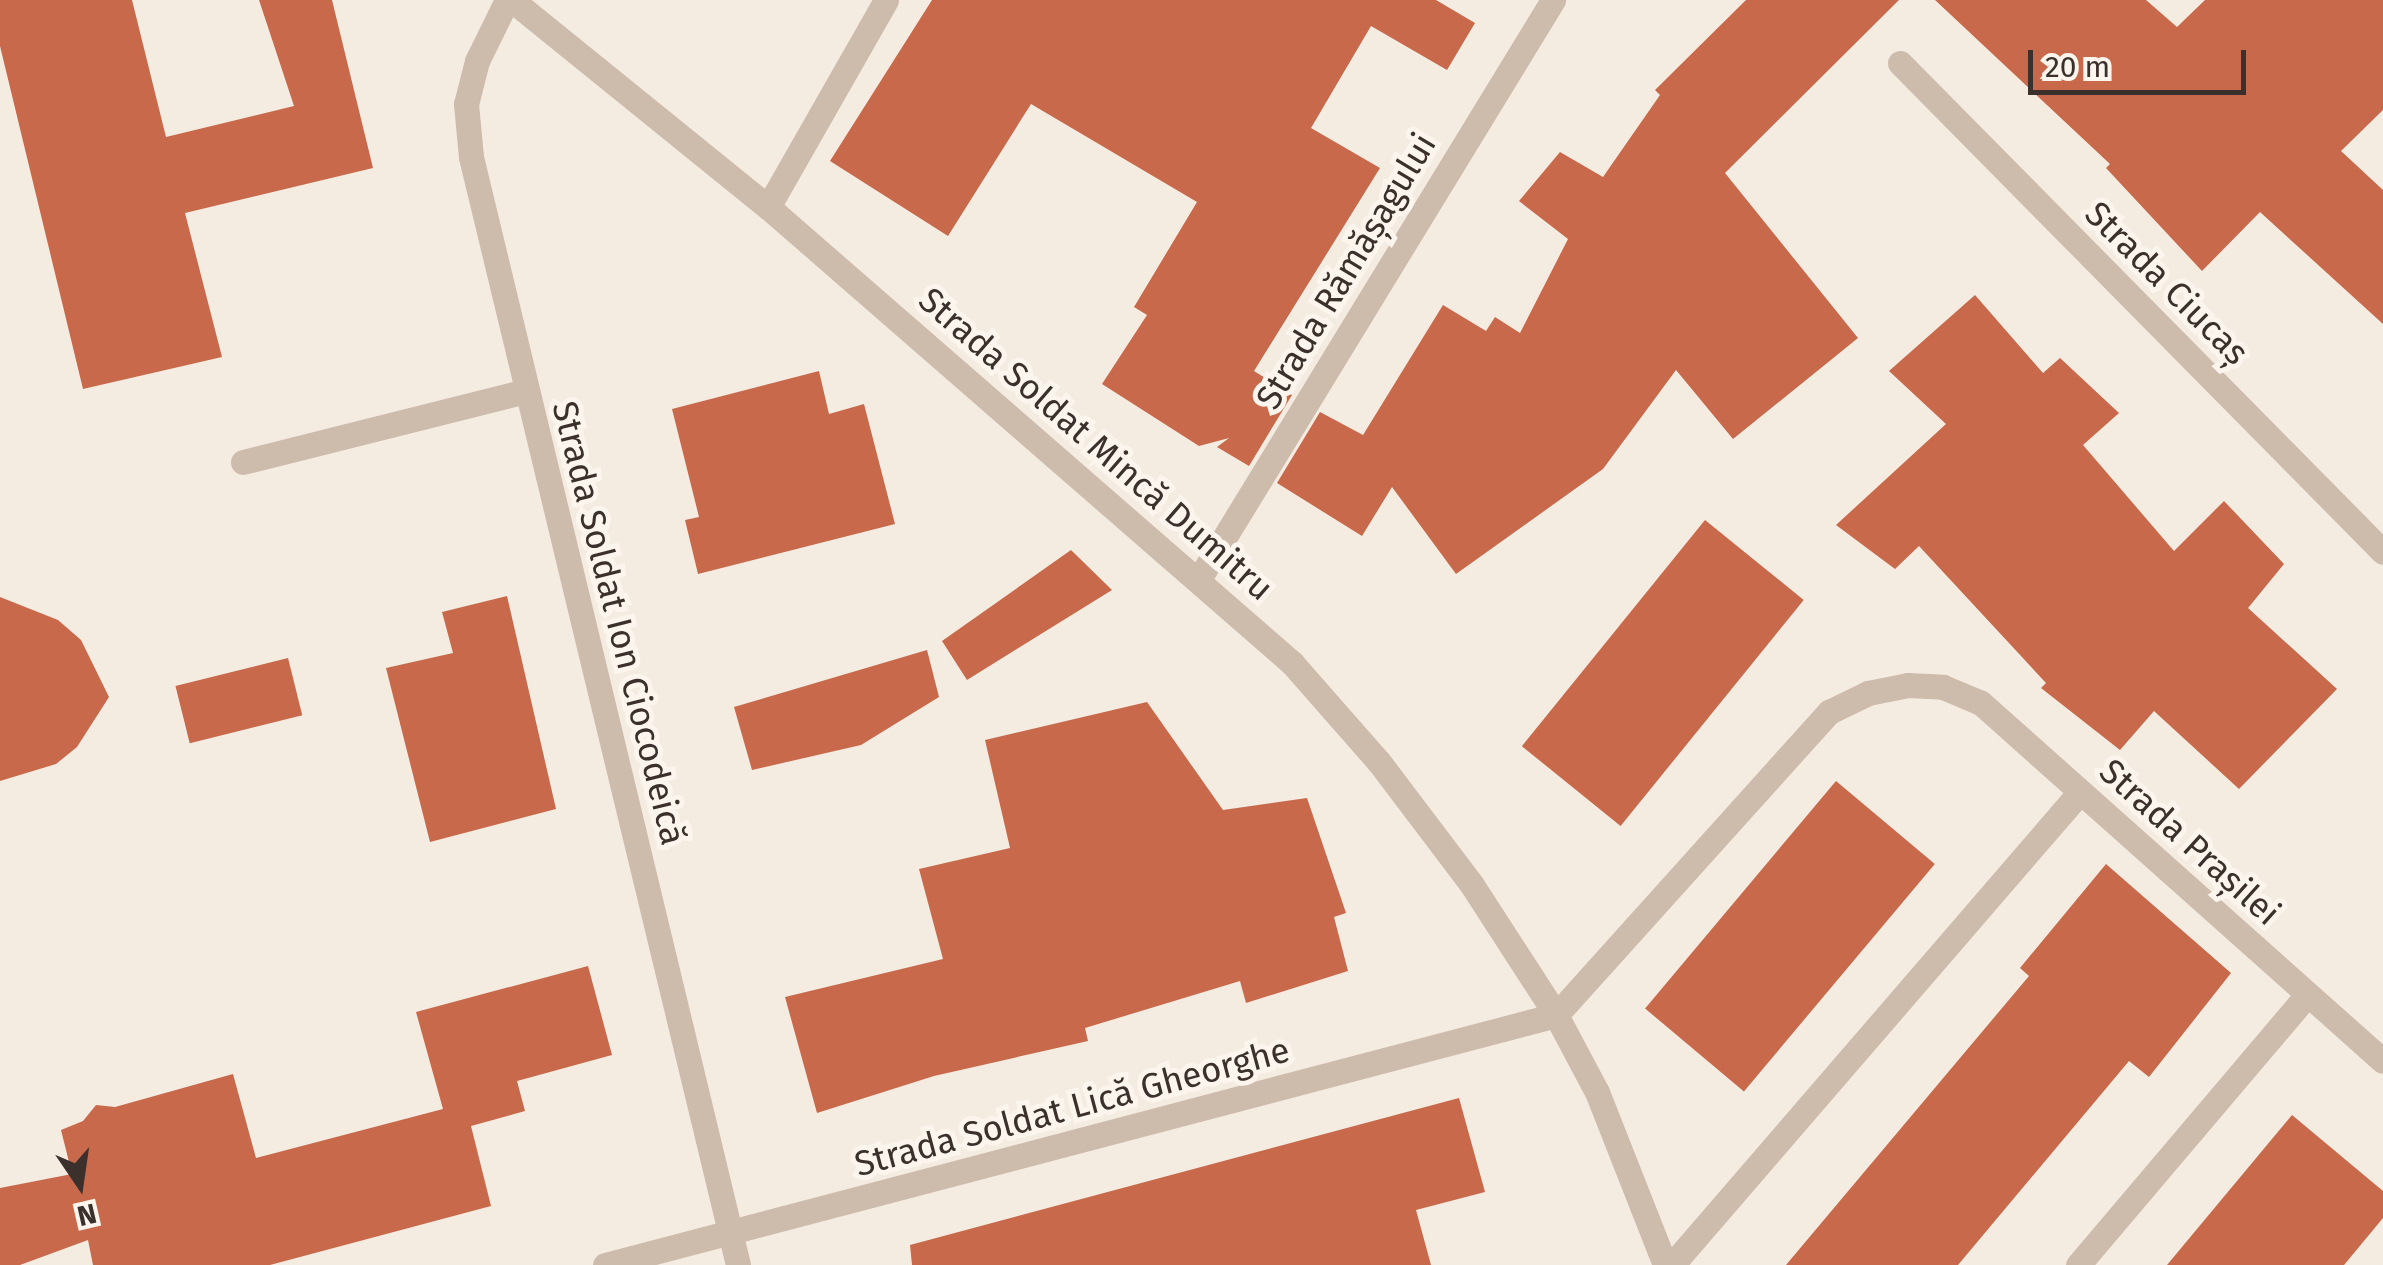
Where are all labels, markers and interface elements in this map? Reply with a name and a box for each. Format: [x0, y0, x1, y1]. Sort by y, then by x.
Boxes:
scale bar [2033, 30, 2250, 92]
text: 20 m [2045, 49, 2110, 85]
street label: Strada Rămășagului [1247, 126, 1445, 416]
street label: Strada Ciucaș [2077, 193, 2257, 373]
street label: Strada Soldat Mincă Dumitru [910, 279, 1282, 609]
street label: Strada Soldat Ion Ciocodeică [543, 397, 695, 849]
street label: Strada Prașilei [2091, 750, 2289, 934]
street label: Strada Soldat Lică Gheorghe [850, 1029, 1294, 1185]
north arrow [30, 1135, 130, 1235]
text: N [74, 1197, 100, 1233]

